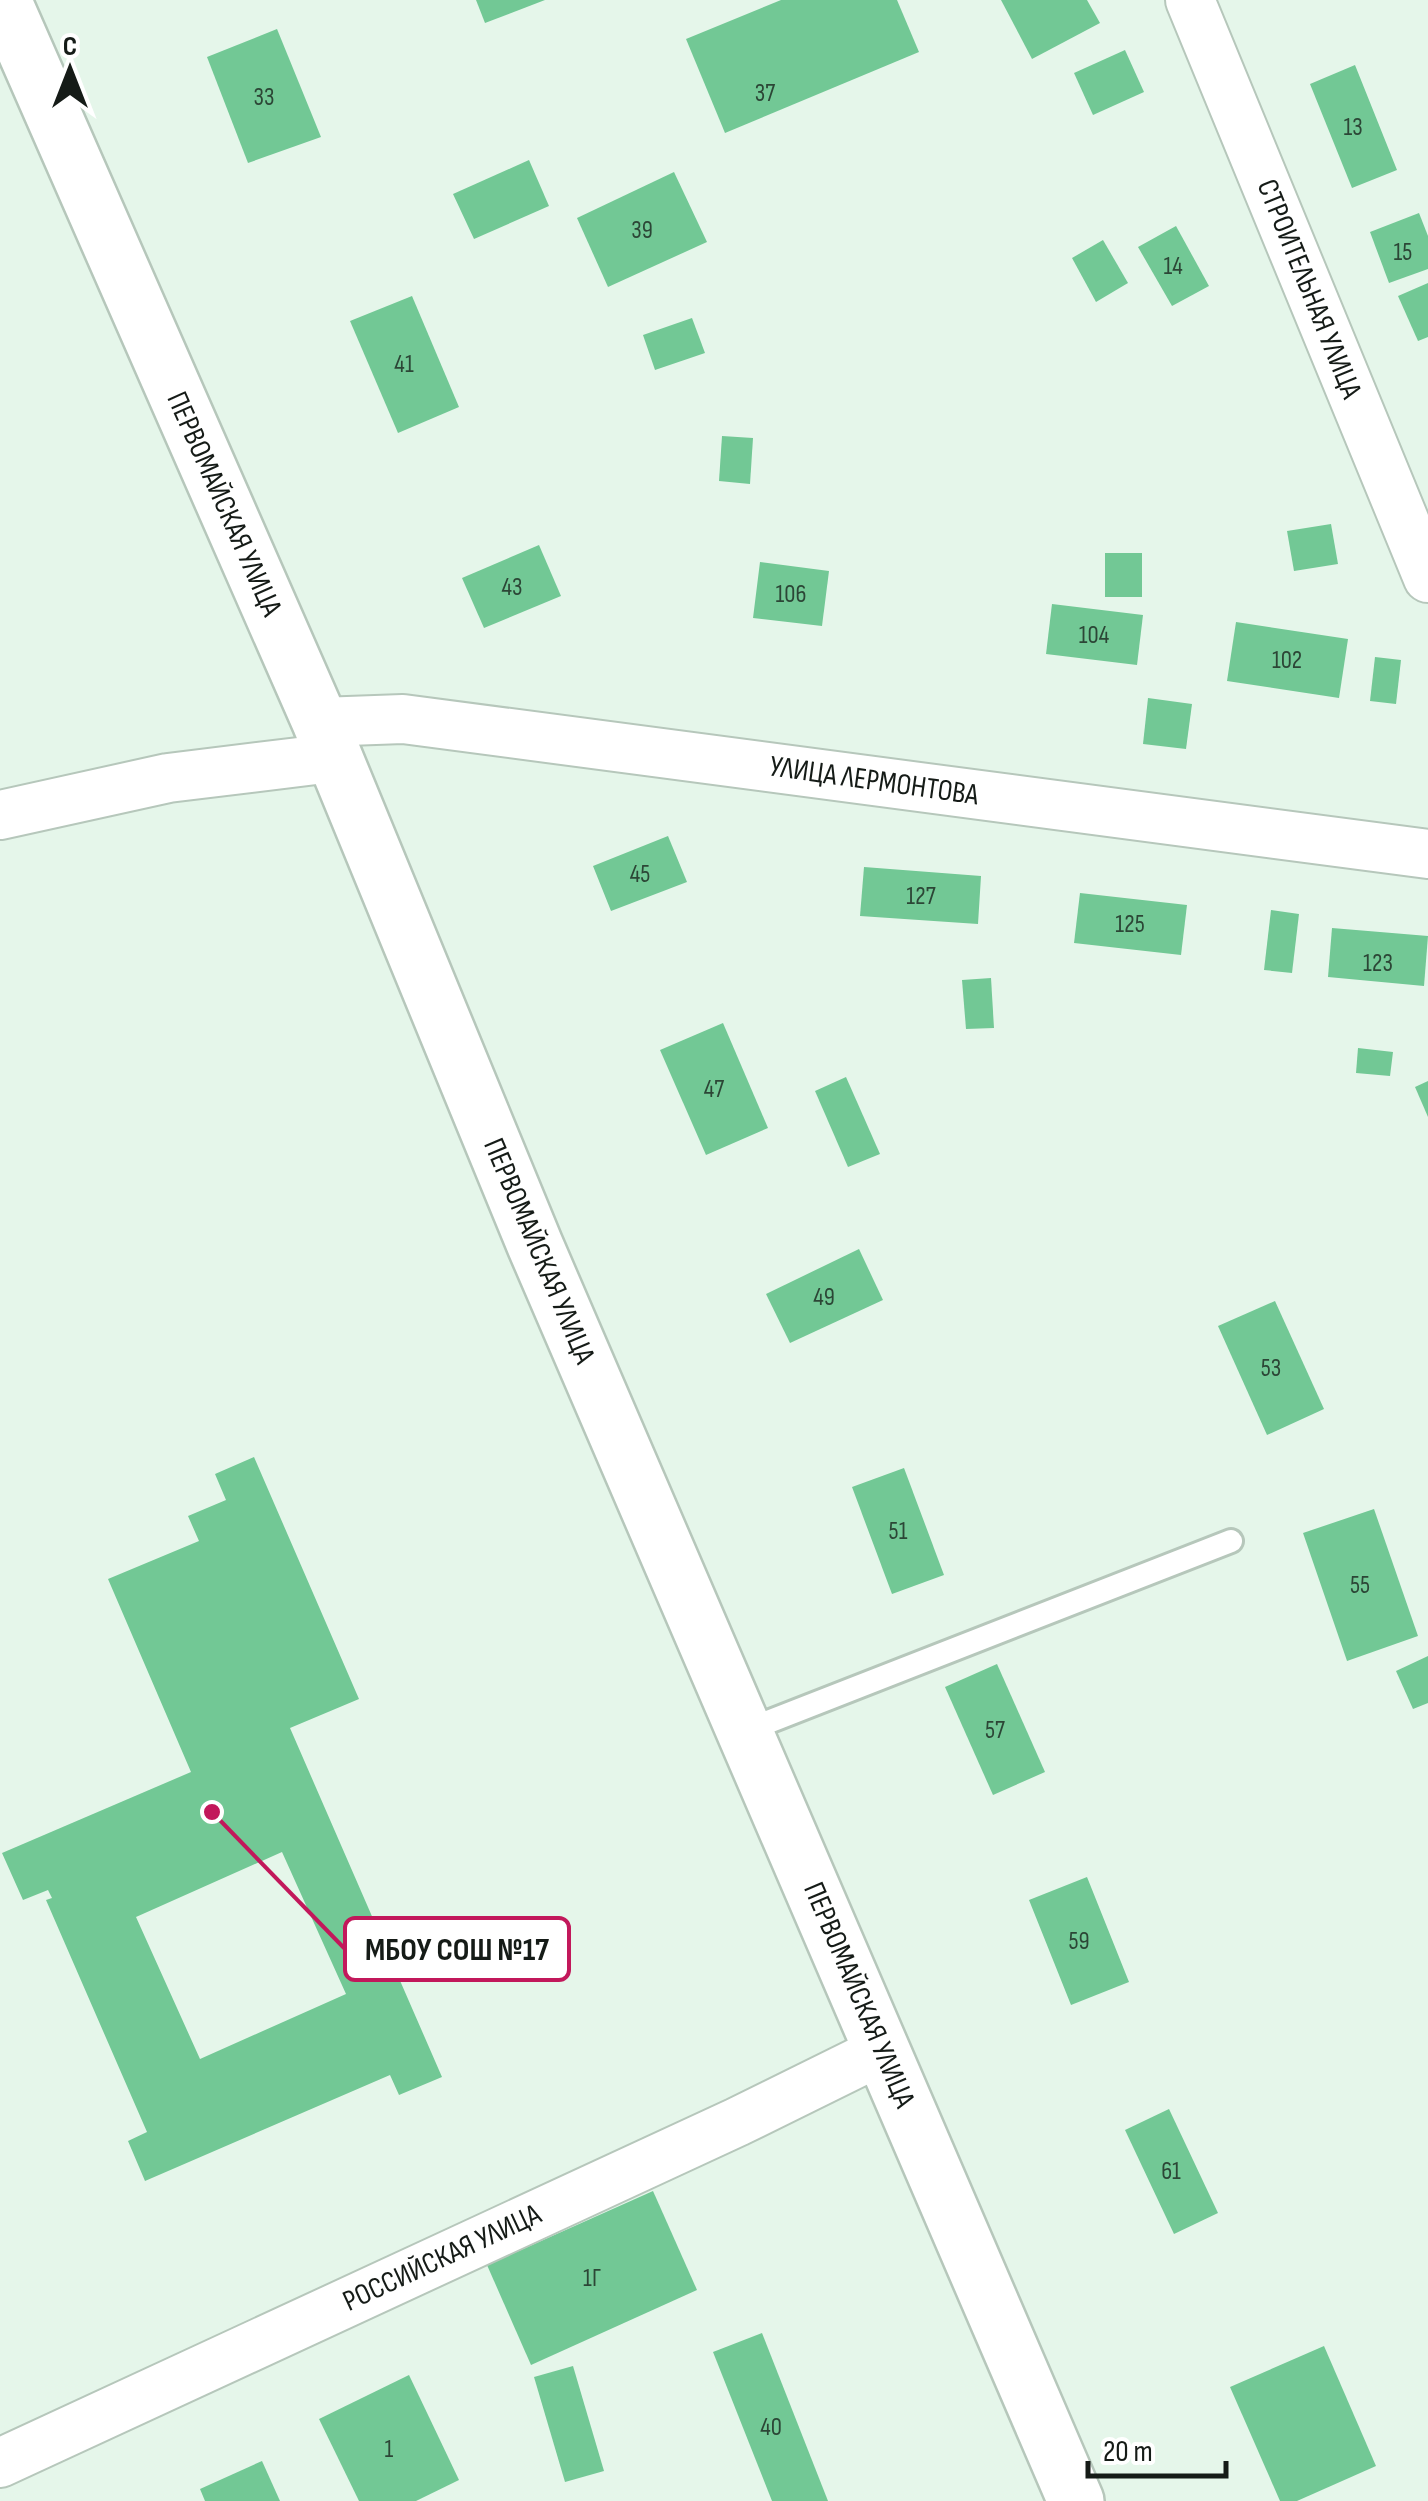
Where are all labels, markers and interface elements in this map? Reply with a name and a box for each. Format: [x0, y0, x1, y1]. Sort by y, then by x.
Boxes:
north arrow [20, 20, 120, 120]
text: С [63, 30, 77, 63]
house number: 37 [755, 78, 775, 109]
house number: 33 [254, 82, 274, 113]
house number: 13 [1343, 112, 1363, 143]
street label: СТРОИТЕЛЬНАЯ УЛИЦА [1249, 174, 1369, 404]
house number: 39 [631, 215, 653, 246]
house number: 15 [1394, 237, 1412, 268]
house number: 14 [1163, 251, 1183, 282]
house number: 41 [394, 349, 414, 380]
street label: ПЕРВОМАЙСКАЯ УЛИЦА [158, 386, 290, 622]
house number: 43 [501, 572, 523, 603]
house number: 106 [776, 579, 806, 610]
house number: 104 [1079, 620, 1109, 651]
house number: 102 [1272, 645, 1302, 676]
street label: УЛИЦА ЛЕРМОНТОВА [767, 749, 981, 813]
house number: 45 [630, 859, 650, 890]
house number: 127 [906, 881, 936, 912]
house number: 125 [1115, 909, 1145, 940]
house number: 123 [1363, 948, 1393, 979]
house number: 47 [704, 1074, 724, 1105]
street label: ПЕРВОМАЙСКАЯ УЛИЦА [475, 1133, 603, 1369]
house number: 49 [813, 1282, 835, 1313]
house number: 53 [1261, 1353, 1281, 1384]
house number: 51 [889, 1516, 908, 1547]
house number: 55 [1350, 1570, 1370, 1601]
house number: 57 [985, 1715, 1005, 1746]
street label: ПЕРВОМАЙСКАЯ УЛИЦА [795, 1877, 923, 2113]
callout: МБОУ СОШ №17 [345, 1918, 569, 1980]
house number: 59 [1068, 1926, 1090, 1957]
text: МБОУ СОШ №17 [365, 1931, 549, 1970]
house number: 61 [1161, 2156, 1181, 2187]
street label: РОССИЙСКАЯ УЛИЦА [337, 2196, 547, 2320]
house number: 1Г [583, 2263, 601, 2294]
house number: 40 [760, 2412, 782, 2443]
scale bar [1088, 2416, 1226, 2478]
house number: 1 [385, 2434, 394, 2465]
text: 20 m [1103, 2434, 1153, 2470]

